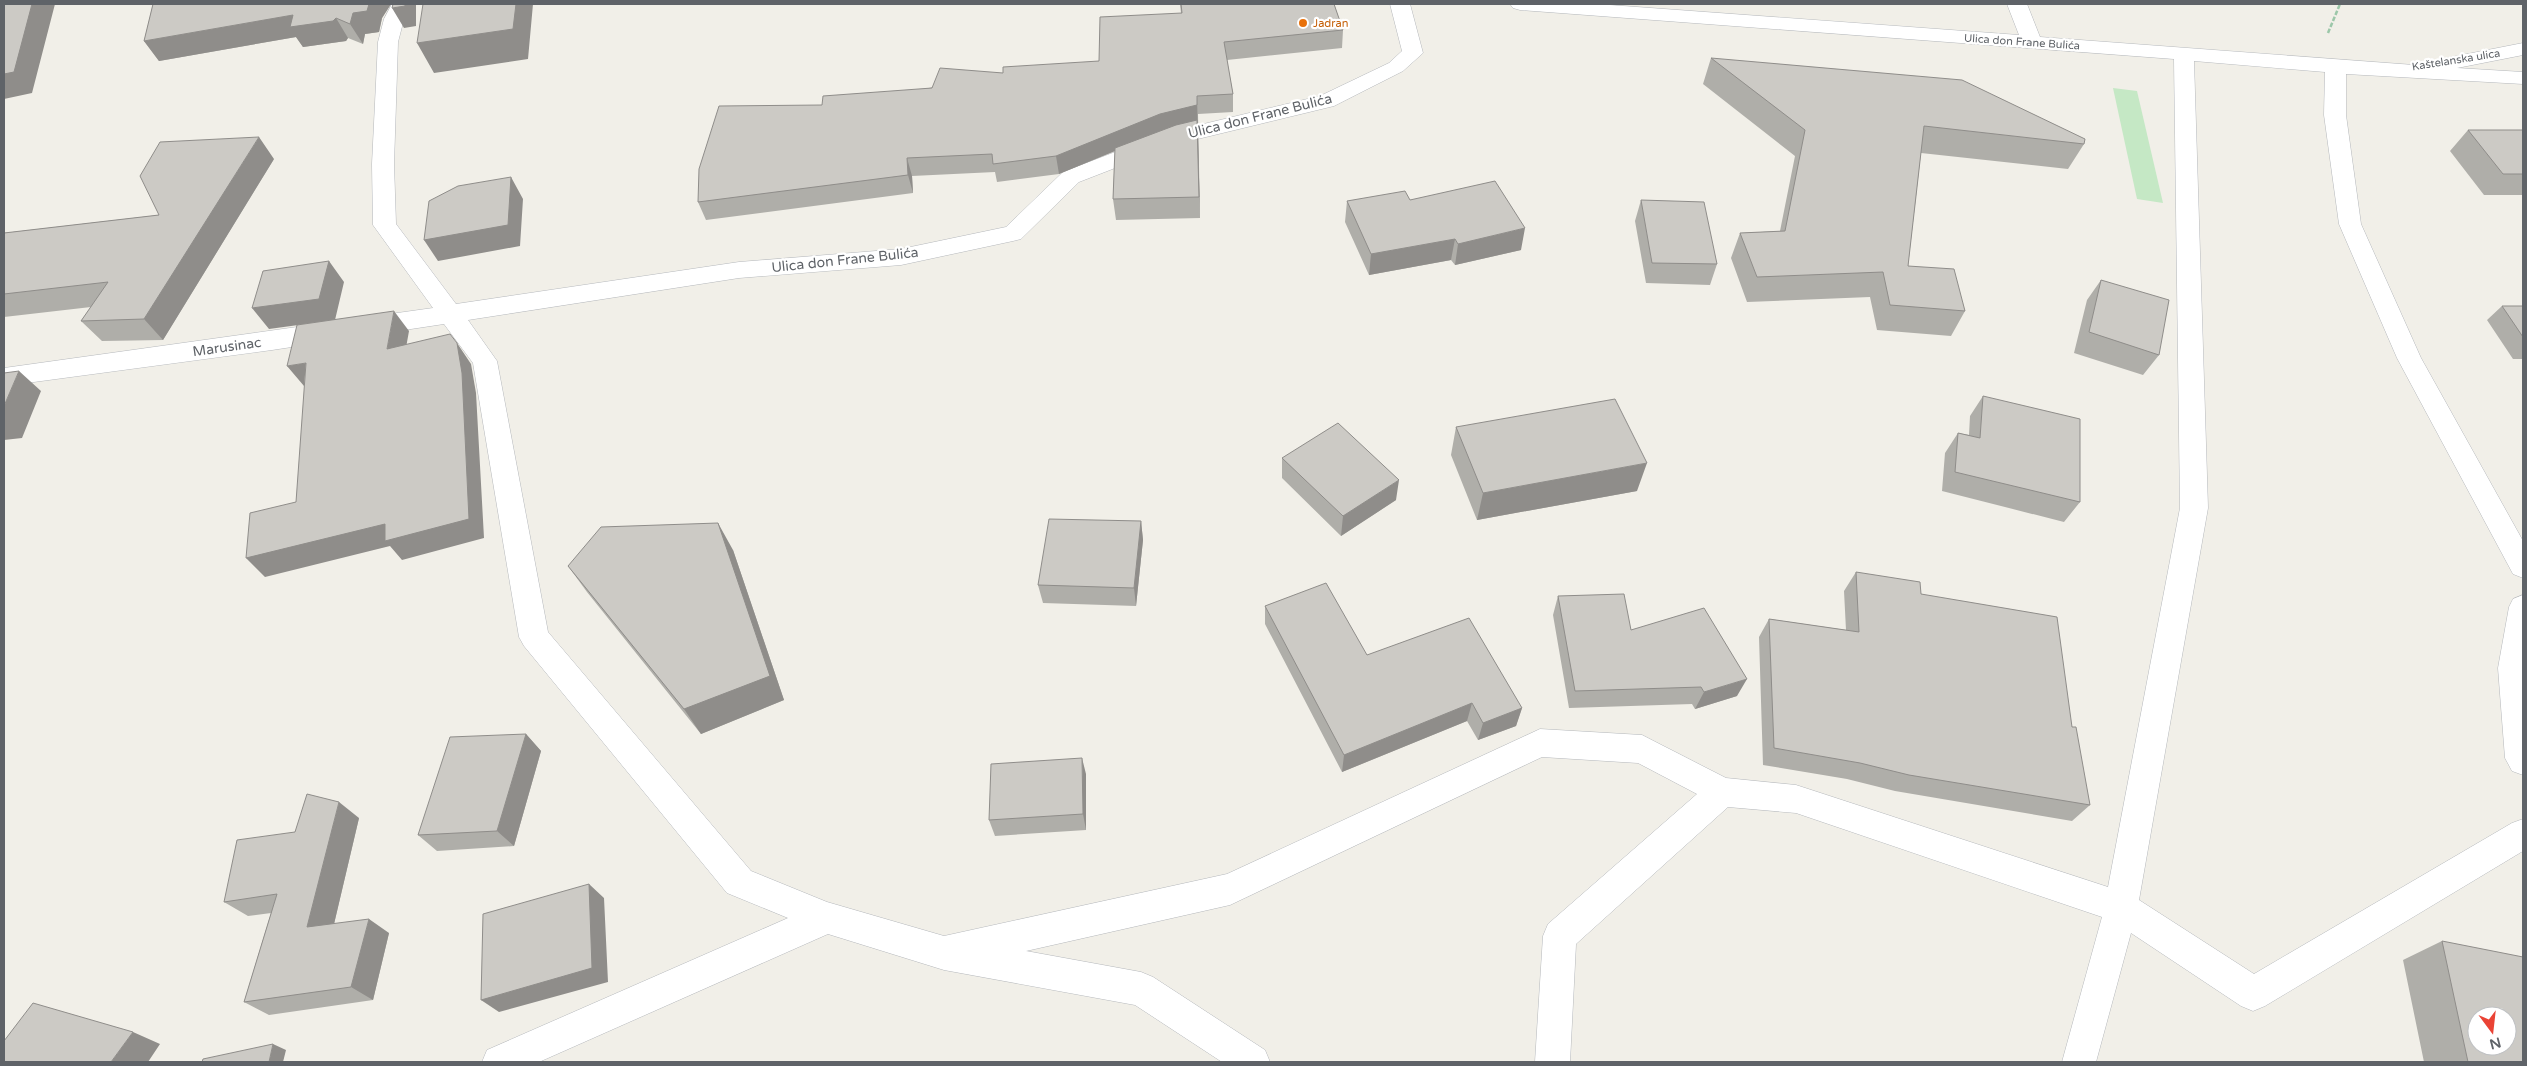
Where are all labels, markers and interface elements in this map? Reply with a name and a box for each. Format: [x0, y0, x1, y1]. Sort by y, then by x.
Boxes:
marker: Jadran [1297, 17, 1309, 29]
place label: Jadran [1313, 17, 1348, 30]
street label: Ulica don Frane Bulića [1964, 31, 2080, 53]
street label: Kaštelanska ulica [2411, 47, 2501, 73]
street label: Ulica don Frane Bulića [1186, 90, 1334, 142]
street label: Ulica don Frane Bulića [771, 244, 919, 276]
street label: Marusinac [191, 334, 263, 360]
north arrow [2467, 1006, 2517, 1056]
text: N [2488, 1033, 2503, 1053]

